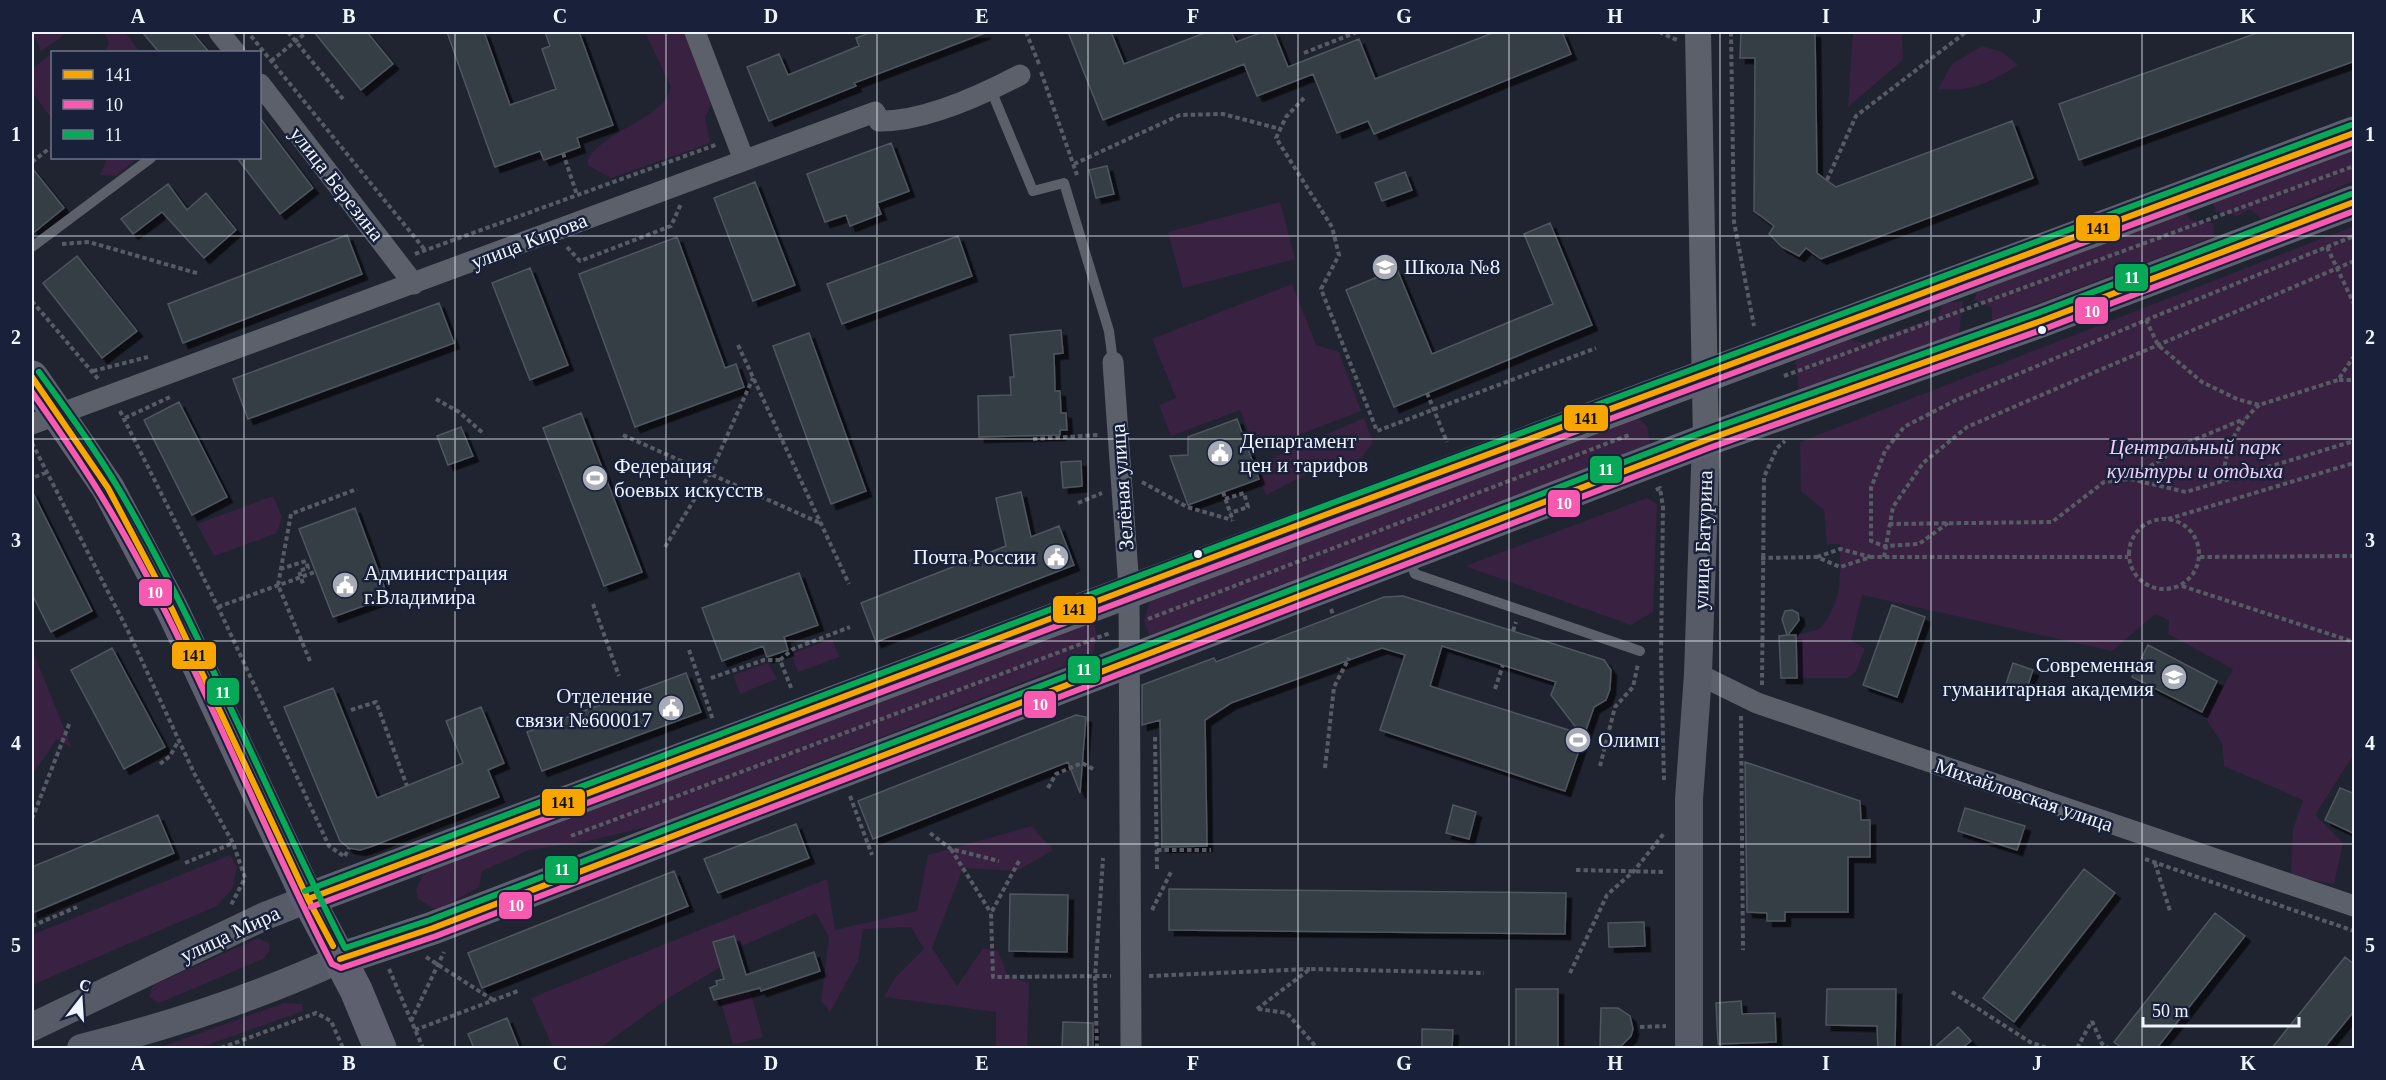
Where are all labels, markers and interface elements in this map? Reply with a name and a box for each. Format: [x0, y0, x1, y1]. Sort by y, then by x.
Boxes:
text: A [131, 5, 146, 27]
text: B [342, 5, 356, 27]
text: C [553, 5, 567, 27]
text: D [764, 5, 778, 27]
text: E [975, 5, 989, 27]
text: F [1187, 5, 1199, 27]
text: G [1396, 5, 1412, 27]
text: H [1607, 5, 1623, 27]
text: I [1822, 5, 1830, 27]
text: J [2032, 5, 2042, 27]
text: K [2240, 5, 2256, 27]
legend [51, 51, 261, 159]
text: 141 [105, 65, 132, 85]
text: 10 [105, 95, 123, 115]
street label: улица Березина [285, 122, 390, 247]
text: 1 [11, 123, 21, 145]
text: 1 [2365, 123, 2375, 145]
text: 11 [105, 125, 122, 145]
street label: улица Кирова [468, 208, 591, 274]
line badge: 141 [2075, 214, 2121, 242]
text: 141 [2086, 220, 2110, 237]
school or university icon: Школа №8 [1370, 252, 1400, 282]
place label: Школа №8 [1404, 255, 1500, 279]
line badge: 11 [2114, 263, 2149, 292]
text: 11 [2124, 269, 2140, 286]
line badge: 10 [2074, 296, 2109, 325]
text: 10 [2084, 303, 2100, 320]
unlabelled marker [2036, 324, 2048, 336]
text: 2 [11, 326, 21, 348]
text: 2 [2365, 326, 2375, 348]
line badge: 141 [1563, 404, 1609, 432]
text: 141 [1574, 410, 1598, 427]
street label: Зелёная улица [1106, 422, 1138, 551]
place label: Департамент цен и тарифов [1240, 429, 1368, 477]
park label: Центральный парк культуры и отдыха [2107, 435, 2283, 483]
public building icon: Департамент цен и тарифов [1205, 438, 1235, 468]
place label: Федерация боевых искусств [614, 454, 763, 502]
line badge: 11 [1589, 455, 1623, 484]
text: 11 [1598, 461, 1614, 478]
sports icon: Федерация боевых искусств [580, 463, 610, 493]
street label: улица Батурина [1689, 469, 1717, 610]
line badge: 10 [1547, 489, 1581, 518]
text: 10 [1556, 495, 1572, 512]
text: 3 [11, 529, 21, 551]
text: 3 [2365, 529, 2375, 551]
public building icon: Почта России [1041, 542, 1071, 572]
place label: Почта России [913, 545, 1036, 569]
unlabelled marker [1192, 548, 1204, 560]
place label: Администрация г.Владимира [364, 561, 508, 609]
public building icon: Администрация г.Владимира [330, 570, 360, 600]
line badge: 10 [138, 578, 173, 607]
text: 10 [147, 584, 163, 601]
line badge: 141 [1052, 595, 1097, 624]
text: 141 [1062, 601, 1086, 618]
line badge: 141 [171, 641, 217, 670]
text: 141 [182, 647, 206, 664]
place label: Современная гуманитарная академия [1943, 653, 2154, 701]
line badge: 11 [1067, 655, 1101, 684]
text: 11 [1076, 661, 1092, 678]
school or university icon: Современная гуманитарная академия [2159, 662, 2189, 692]
line badge: 11 [206, 677, 240, 706]
text: 11 [215, 684, 231, 701]
place label: Отделение связи №600017 [516, 684, 652, 732]
line badge: 10 [1023, 690, 1057, 719]
public building icon: Отделение связи №600017 [656, 693, 686, 723]
text: 10 [1032, 696, 1048, 713]
sports icon: Олимп [1563, 725, 1593, 755]
place label: Олимп [1598, 728, 1659, 752]
text: 4 [11, 732, 21, 754]
text: 4 [2365, 732, 2375, 754]
street label: Михайловская улица [1932, 753, 2117, 837]
line badge: 141 [541, 788, 586, 817]
text: 141 [551, 794, 575, 811]
line badge: 11 [544, 855, 579, 884]
text: 11 [554, 861, 570, 878]
line badge: 10 [498, 891, 533, 920]
text: 10 [508, 897, 524, 914]
street label: улица Мира [177, 900, 284, 967]
text: 5 [11, 934, 21, 956]
text: 5 [2365, 934, 2375, 956]
north arrow [51, 969, 111, 1029]
text: С [77, 975, 93, 995]
scale bar [2143, 990, 2299, 1028]
text: 50 m [2152, 1001, 2189, 1021]
text: A [131, 1052, 146, 1074]
text: B [342, 1052, 356, 1074]
text: C [553, 1052, 567, 1074]
text: D [764, 1052, 778, 1074]
text: E [975, 1052, 989, 1074]
text: F [1187, 1052, 1199, 1074]
text: G [1396, 1052, 1412, 1074]
text: H [1607, 1052, 1623, 1074]
text: I [1822, 1052, 1830, 1074]
text: J [2032, 1052, 2042, 1074]
text: K [2240, 1052, 2256, 1074]

